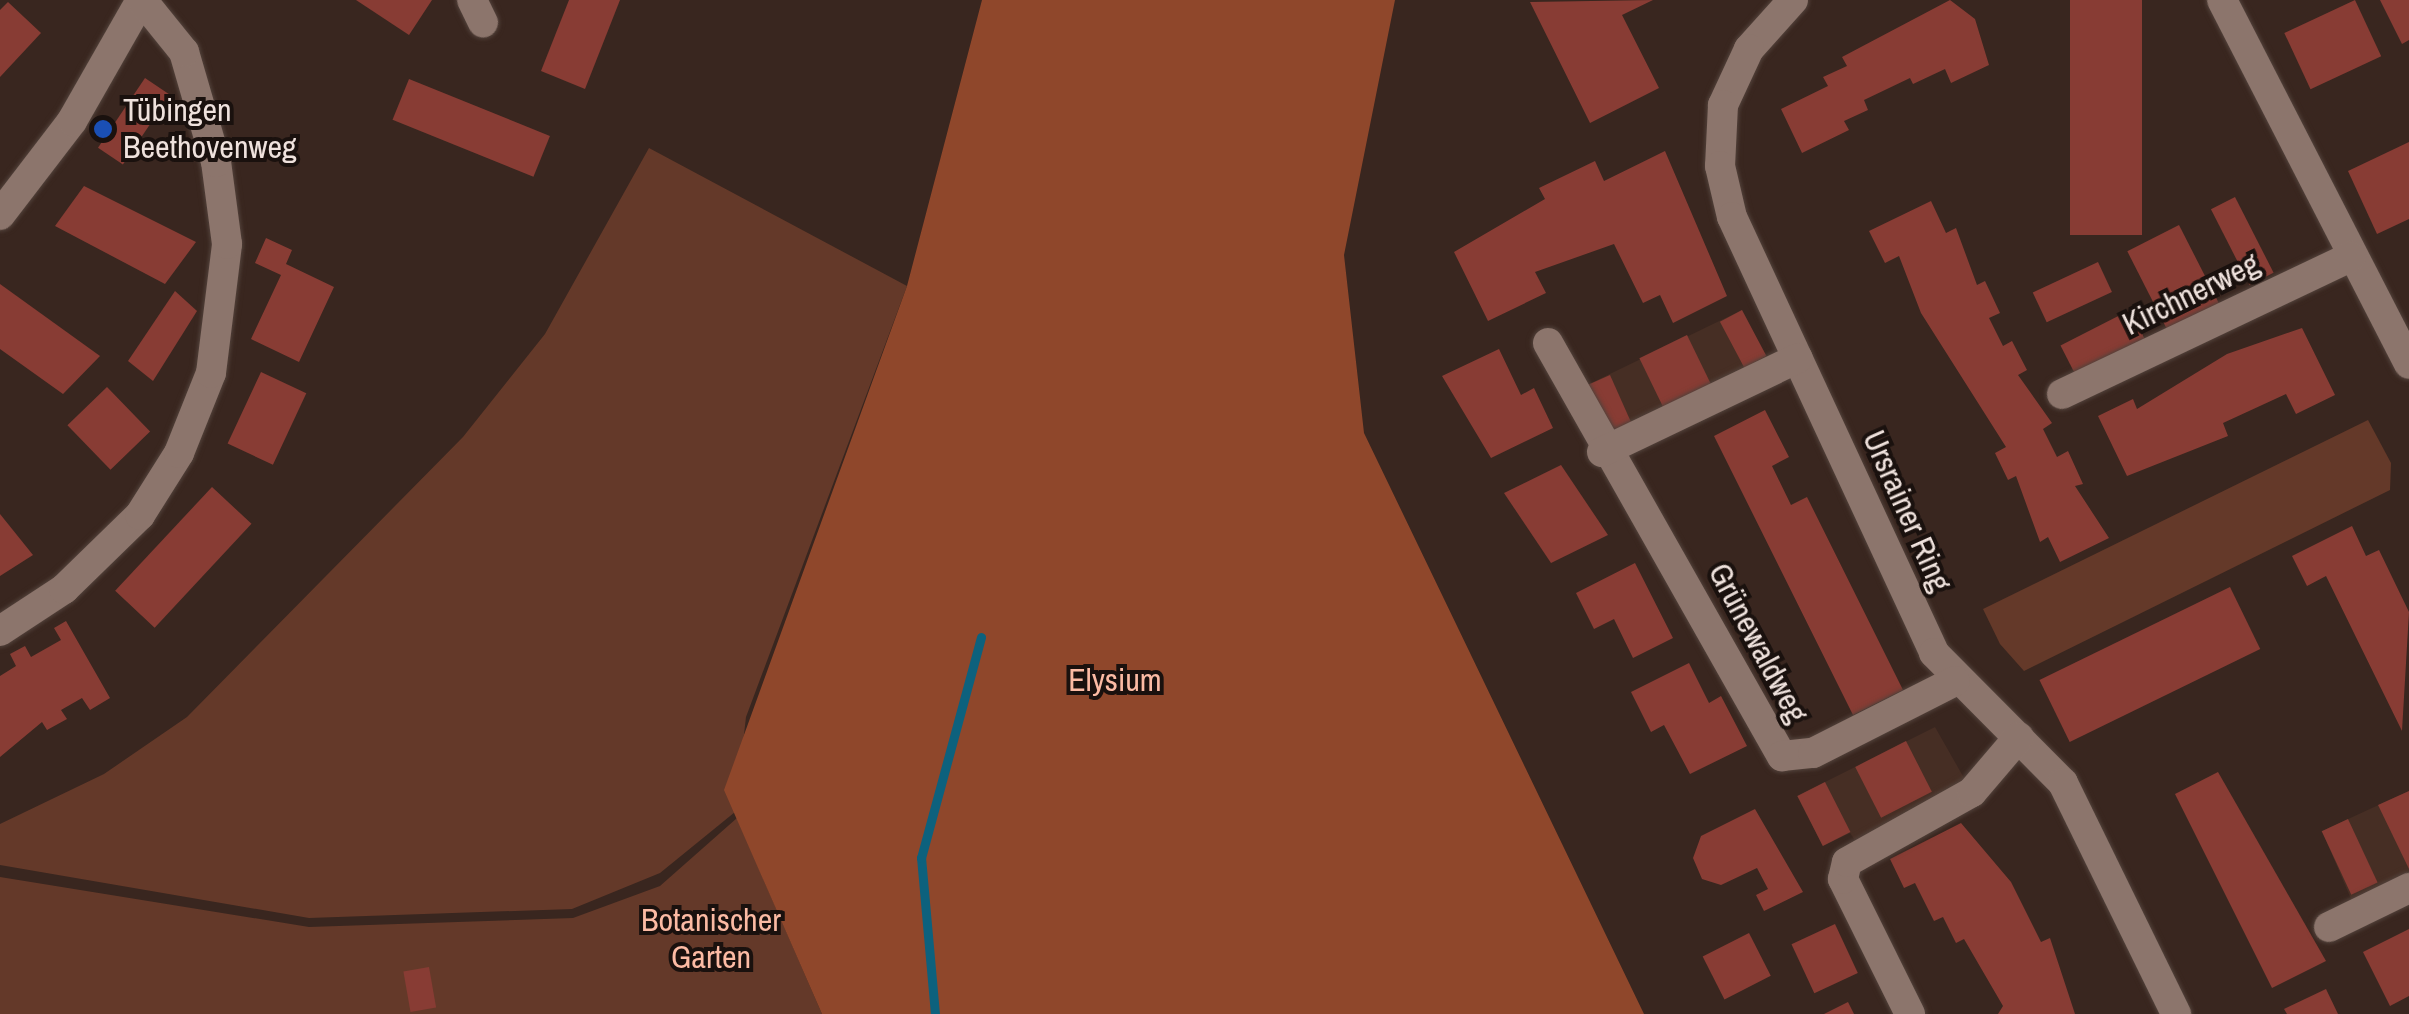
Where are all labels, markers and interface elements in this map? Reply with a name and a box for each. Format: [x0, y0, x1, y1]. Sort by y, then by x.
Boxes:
place label: Tübingen Beethovenweg [123, 92, 297, 167]
marker: Tübingen Beethovenweg [92, 118, 114, 140]
street label: Kirchnerweg [2116, 244, 2266, 344]
street label: Ursrainer Ring [1854, 425, 1960, 597]
street label: Grünewaldweg [1700, 557, 1816, 729]
park label: Elysium [1068, 661, 1162, 699]
park label: Botanischer Garten [641, 902, 781, 977]

